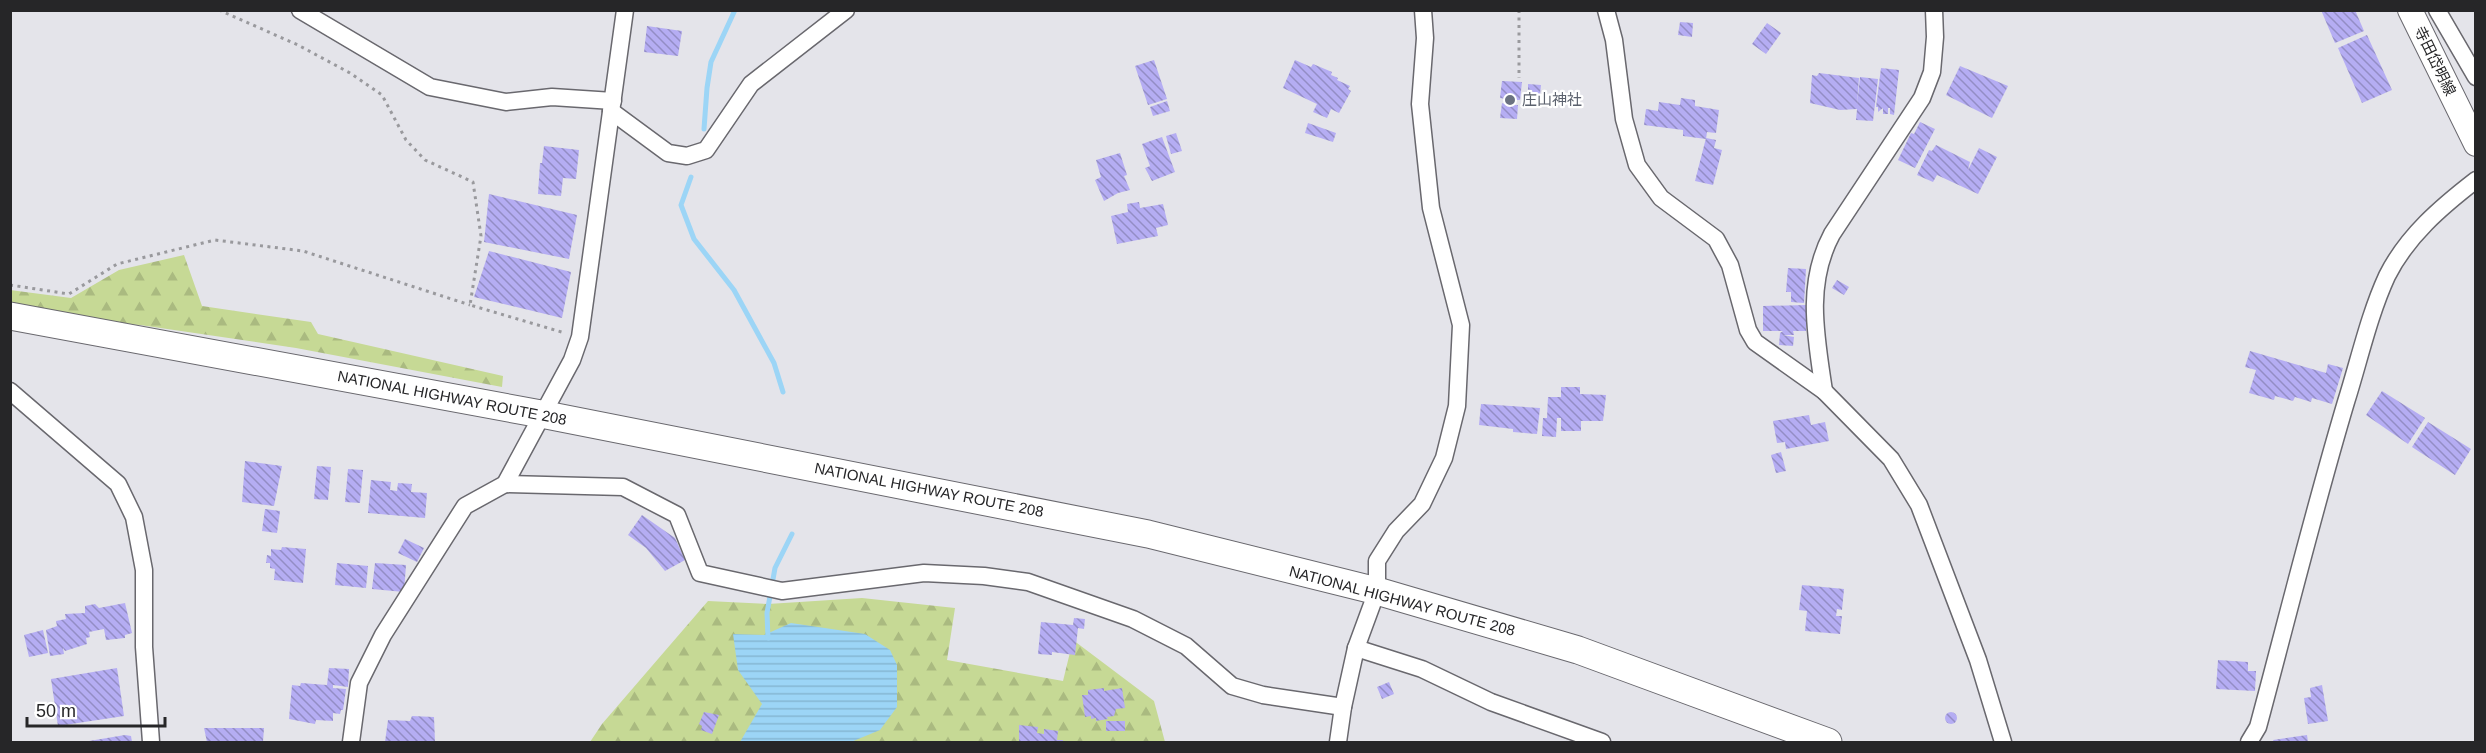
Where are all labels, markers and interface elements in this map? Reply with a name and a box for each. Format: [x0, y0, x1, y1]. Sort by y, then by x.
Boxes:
street label: 寺田岱明線 [2411, 23, 2460, 98]
place label: 庄山神社 [1522, 91, 1582, 108]
marker: 庄山神社 [1503, 93, 1517, 107]
street label: NATIONAL HIGHWAY ROUTE 208 [336, 367, 568, 428]
street label: NATIONAL HIGHWAY ROUTE 208 [813, 459, 1045, 520]
street label: NATIONAL HIGHWAY ROUTE 208 [1287, 562, 1517, 639]
scale bar [27, 690, 165, 728]
text: 50 m [36, 701, 76, 721]

